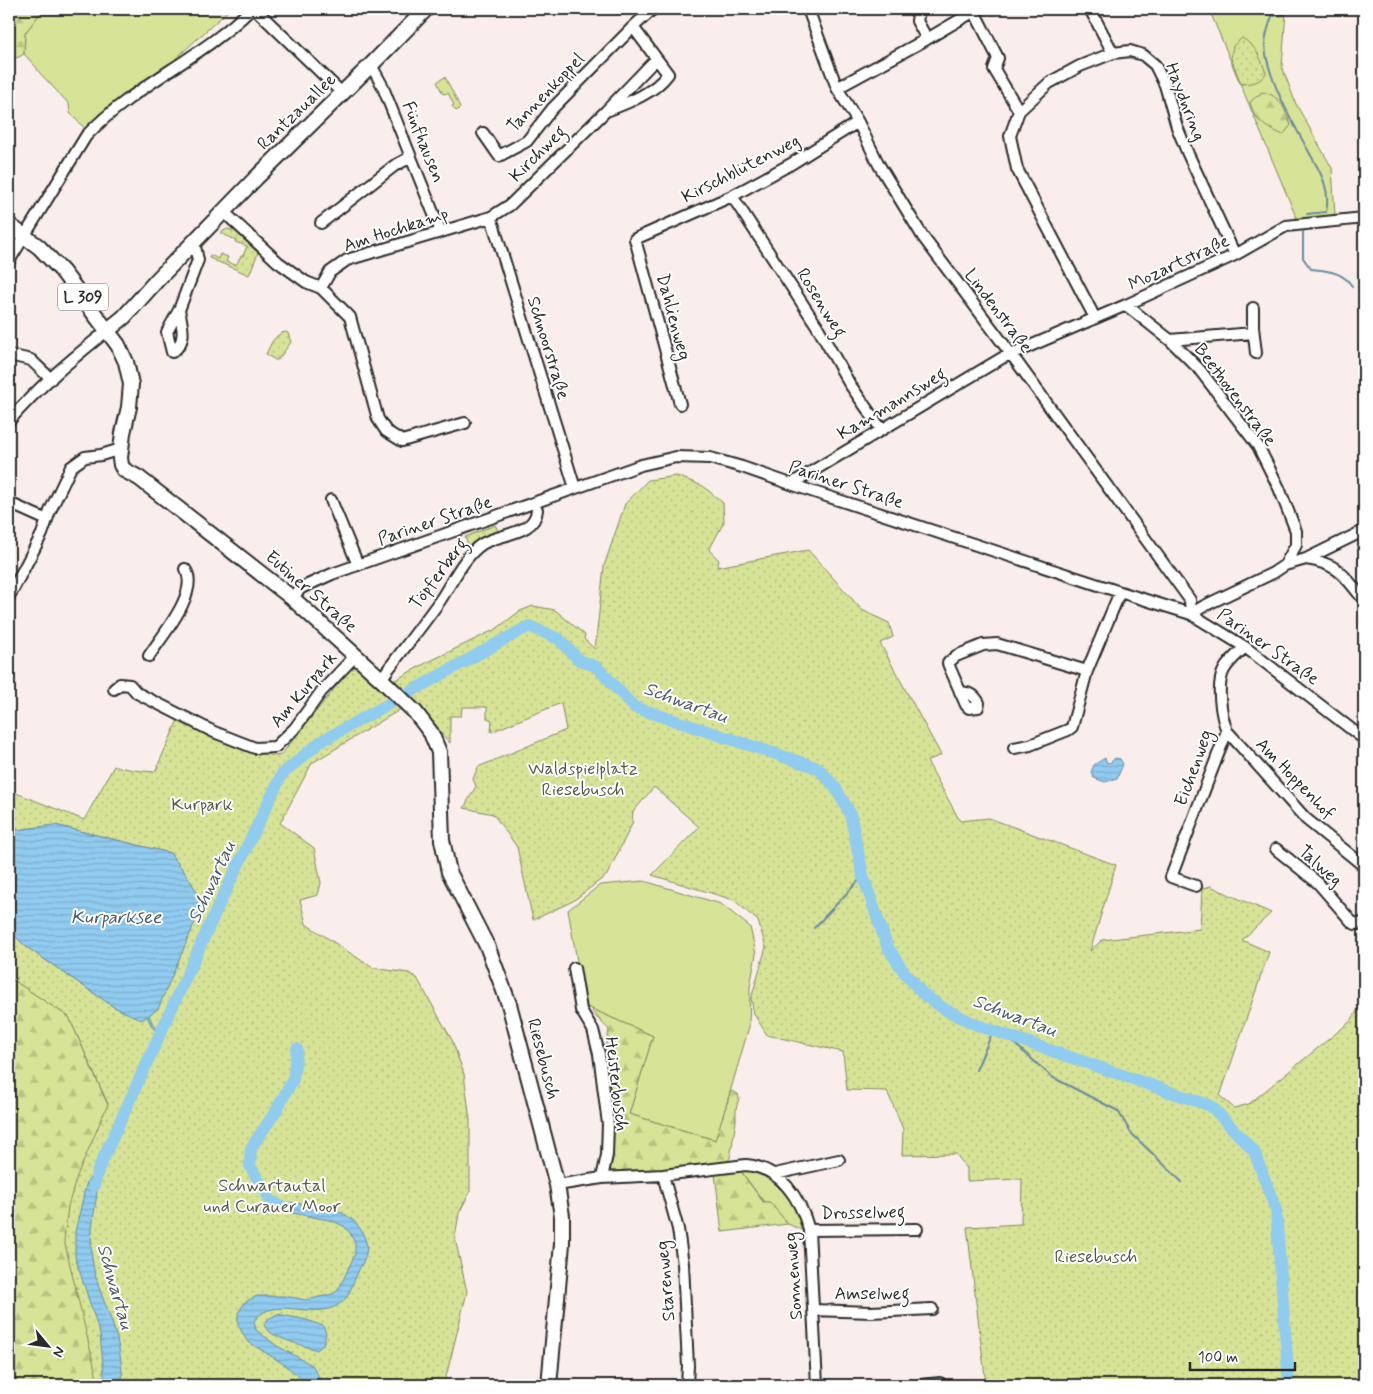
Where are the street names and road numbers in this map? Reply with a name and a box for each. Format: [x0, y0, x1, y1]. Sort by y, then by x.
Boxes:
street label: Tannenkoppel [502, 48, 590, 138]
street label: Haydnring [1159, 59, 1211, 145]
street label: Rantzauallee [252, 68, 342, 156]
street label: Fünfhausen [396, 98, 450, 186]
street label: Kirchweg [504, 120, 573, 189]
street label: Kirschblütenweg [678, 129, 804, 209]
street label: Am Hochkamp [341, 202, 451, 258]
street label: Mozartstraße [1125, 229, 1234, 297]
street label: Rosenweg [789, 264, 852, 343]
street label: Lindenstraße [958, 264, 1038, 358]
street label: Dahlienweg [649, 271, 696, 363]
road number: L 309 [58, 284, 108, 310]
street label: Schnoorstraße [521, 293, 575, 403]
street label: Beethovenstraße [1188, 338, 1282, 452]
street label: Kammannsweg [833, 362, 952, 448]
street label: Pariner Straße [786, 455, 907, 515]
street label: Pariner Straße [375, 490, 495, 552]
street label: Töpferberg [404, 533, 475, 616]
street label: Eutiner Straße [260, 545, 362, 639]
street label: Pariner Straße [1212, 603, 1324, 691]
street label: Am Kurpark [265, 647, 343, 733]
street label: Eichenweg [1169, 727, 1220, 810]
street label: Am Hoppenhof [1250, 733, 1340, 825]
street label: Talweg [1293, 840, 1347, 892]
street label: Riesebusch [521, 1016, 565, 1102]
street label: Heisterbusch [598, 1035, 634, 1133]
street label: Drosselweg [821, 1200, 905, 1228]
street label: Sonnenweg [779, 1231, 810, 1321]
street label: Starenweg [651, 1240, 682, 1322]
street label: Amselweg [834, 1282, 910, 1308]

